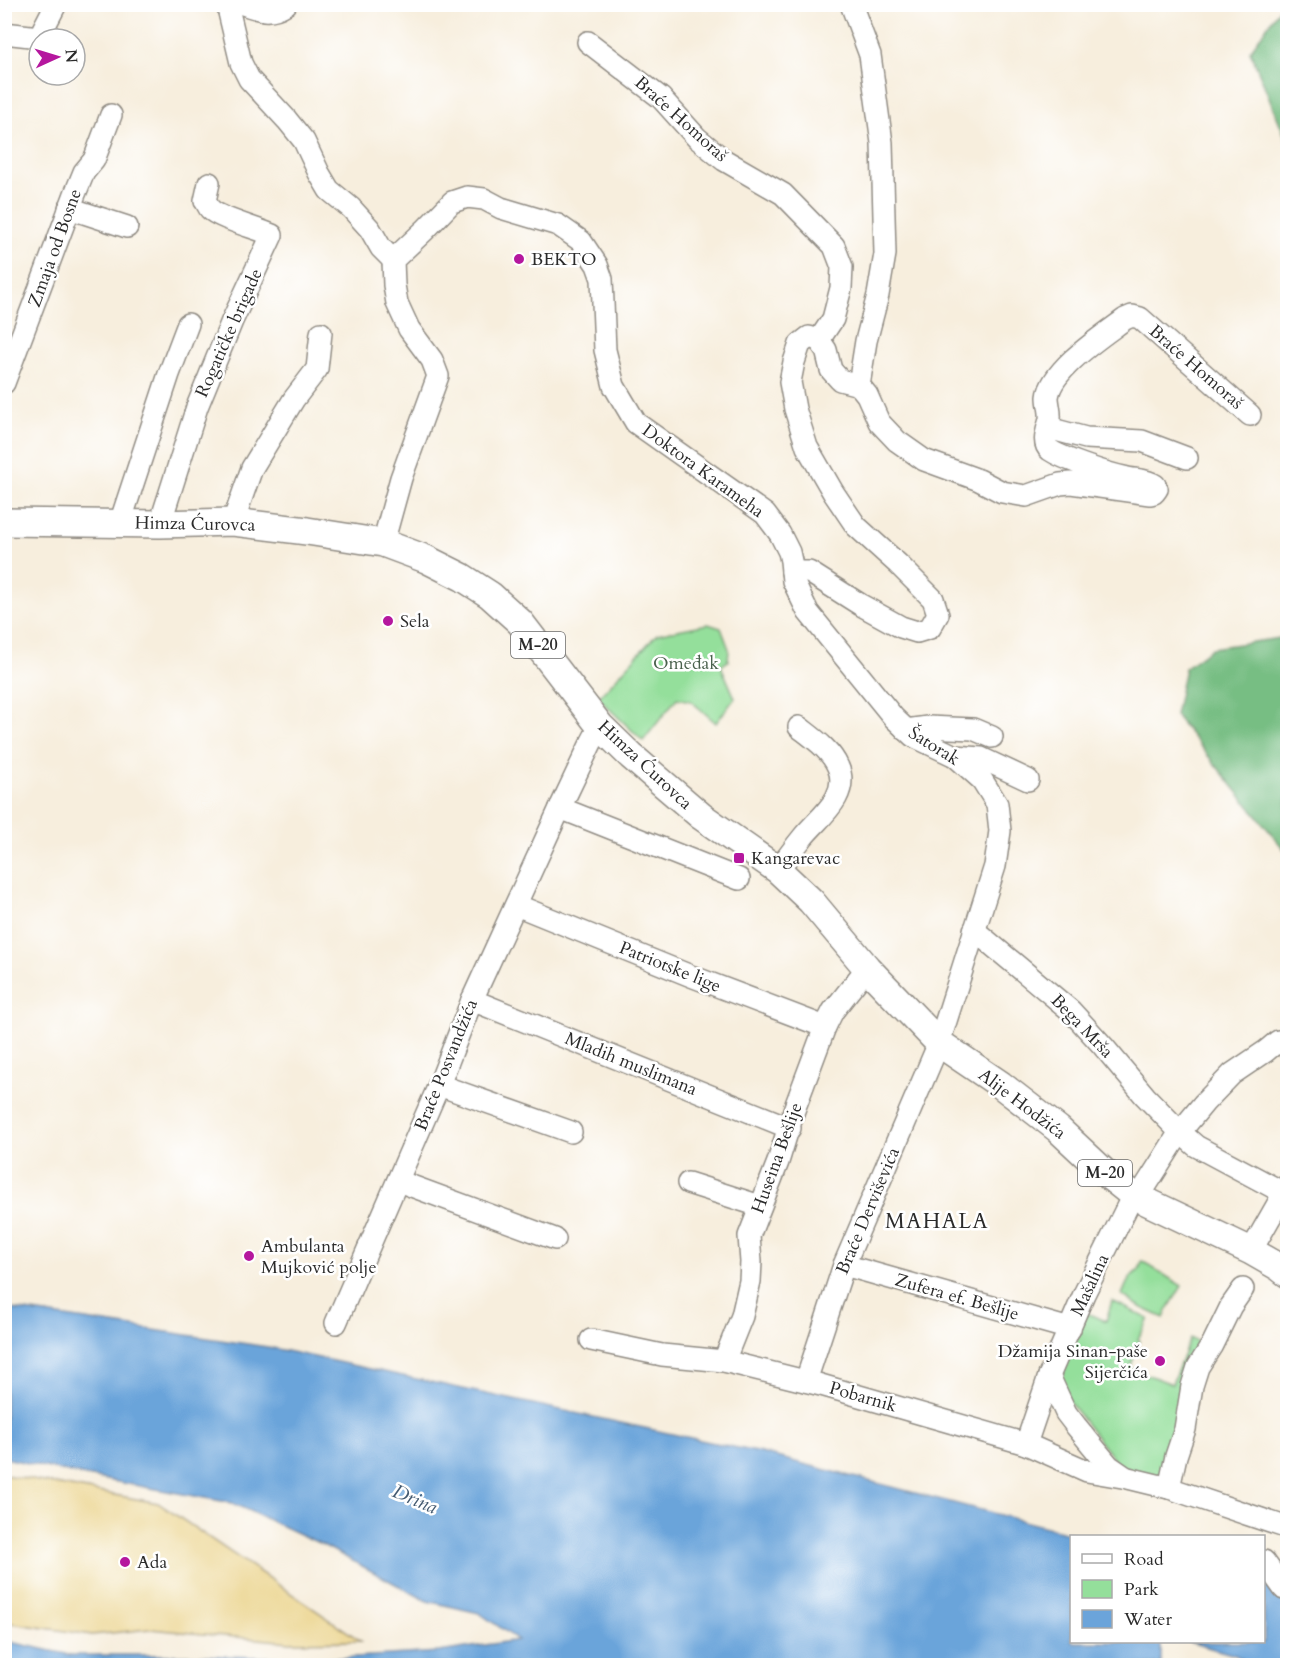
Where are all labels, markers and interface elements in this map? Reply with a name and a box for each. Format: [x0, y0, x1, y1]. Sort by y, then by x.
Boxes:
north arrow [27, 27, 87, 87]
text: N [60, 48, 82, 64]
street label: Braće Homoraš [629, 70, 733, 168]
street label: Zmaja od Bosne [22, 185, 88, 311]
place label: BEKTO [531, 247, 597, 272]
marker: BEKTO [512, 252, 526, 266]
street label: Rogatičke brigade [189, 265, 269, 401]
street label: Braće Homoraš [1143, 319, 1249, 415]
street label: Doktora Karameha [637, 418, 769, 524]
street label: Himza Ćurovca [134, 510, 256, 538]
place label: Sela [400, 609, 430, 634]
marker: Sela [381, 614, 395, 628]
road number: M-20 [511, 632, 565, 658]
park label: Omeđak [653, 651, 719, 676]
street label: Himza Ćurovca [592, 715, 698, 816]
street label: Šatorak [904, 721, 965, 772]
place label: Kangarevac [751, 846, 840, 871]
marker: Kangarevac [732, 851, 746, 865]
street label: Patriotske lige [615, 935, 725, 999]
street label: Bega Mrša [1045, 988, 1119, 1064]
street label: Braće Posvandžića [408, 995, 484, 1135]
street label: Mladih muslimana [561, 1026, 701, 1102]
street label: Alije Hodžića [973, 1063, 1071, 1145]
street label: Huseina Bešlije [745, 1099, 809, 1217]
street label: Braće Derviševića [830, 1143, 906, 1278]
road number: M-20 [1078, 1160, 1132, 1186]
district label: MAHALA [885, 1207, 989, 1236]
place label: Ambulanta Mujković polje [261, 1234, 377, 1280]
marker: Ambulanta Mujković polje [242, 1249, 256, 1263]
street label: Mašalina [1065, 1250, 1115, 1320]
street label: Zufera ef. Bešlije [892, 1267, 1022, 1327]
place label: Džamija Sinan-paše Sijerčića [998, 1339, 1148, 1385]
marker: Džamija Sinan-paše Sijerčića [1153, 1354, 1167, 1368]
street label: Pobarnik [826, 1375, 900, 1419]
water label: Drina [388, 1477, 442, 1521]
legend [1070, 1535, 1265, 1643]
text: Road [1124, 1547, 1164, 1572]
place label: Ada [137, 1550, 167, 1575]
marker: Ada [118, 1555, 132, 1569]
text: Park [1124, 1577, 1159, 1602]
text: Water [1123, 1607, 1173, 1632]

